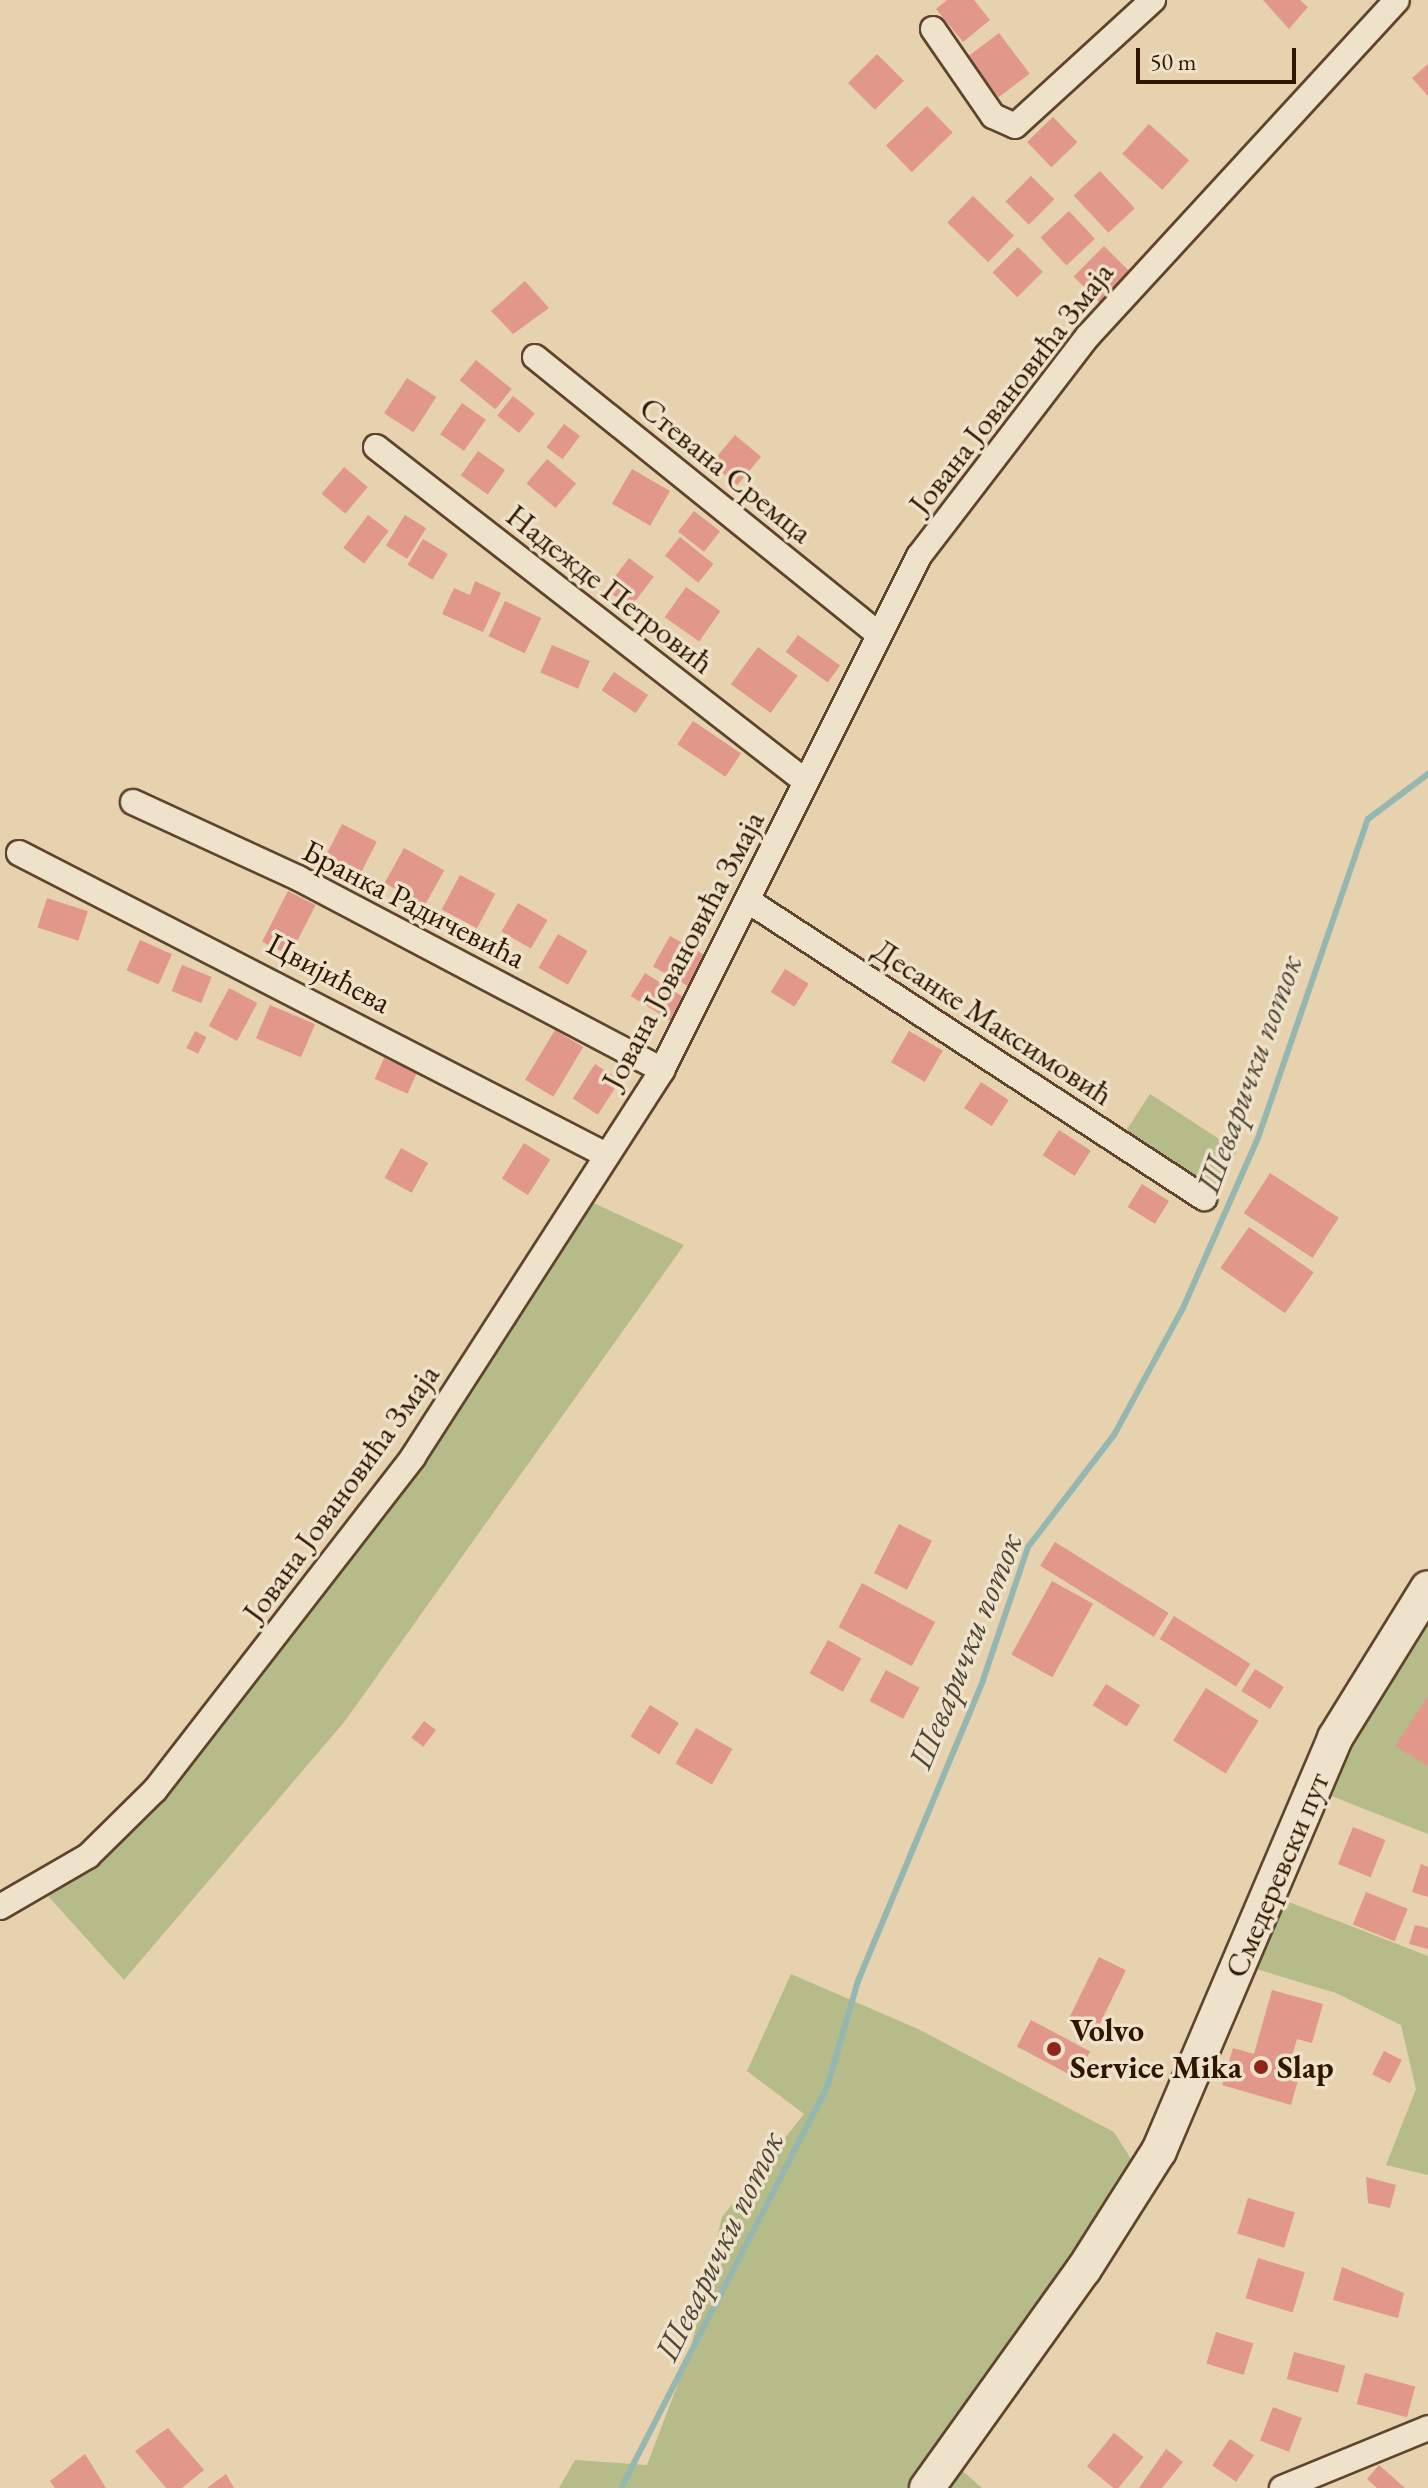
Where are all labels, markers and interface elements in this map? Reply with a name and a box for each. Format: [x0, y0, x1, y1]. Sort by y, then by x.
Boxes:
scale bar [1140, 32, 1300, 82]
text: 50 m [1150, 46, 1197, 77]
street label: Јована Јовановића Змаја [901, 254, 1121, 522]
street label: Стевана Сремца [632, 389, 820, 551]
street label: Надежде Петровић [499, 496, 721, 682]
street label: Јована Јовановића Змаја [593, 804, 773, 1096]
street label: Бранка Радичевића [296, 831, 532, 977]
street label: Цвијићева [260, 924, 398, 1022]
street label: Десанке Максимовић [866, 930, 1120, 1114]
water label: Шеварички поток [1187, 949, 1311, 1199]
street label: Јована Јовановића Змаја [235, 1357, 447, 1629]
water label: Шеварички поток [899, 1527, 1031, 1775]
street label: Смедеревски пут [1216, 1767, 1338, 1983]
place label: Volvo Service Mika [1070, 2012, 1242, 2087]
marker: Volvo Service Mika [1045, 2040, 1063, 2058]
place label: Slap [1277, 2048, 1334, 2086]
marker: Slap [1252, 2058, 1270, 2076]
water label: Шеварички поток [646, 2124, 792, 2368]

